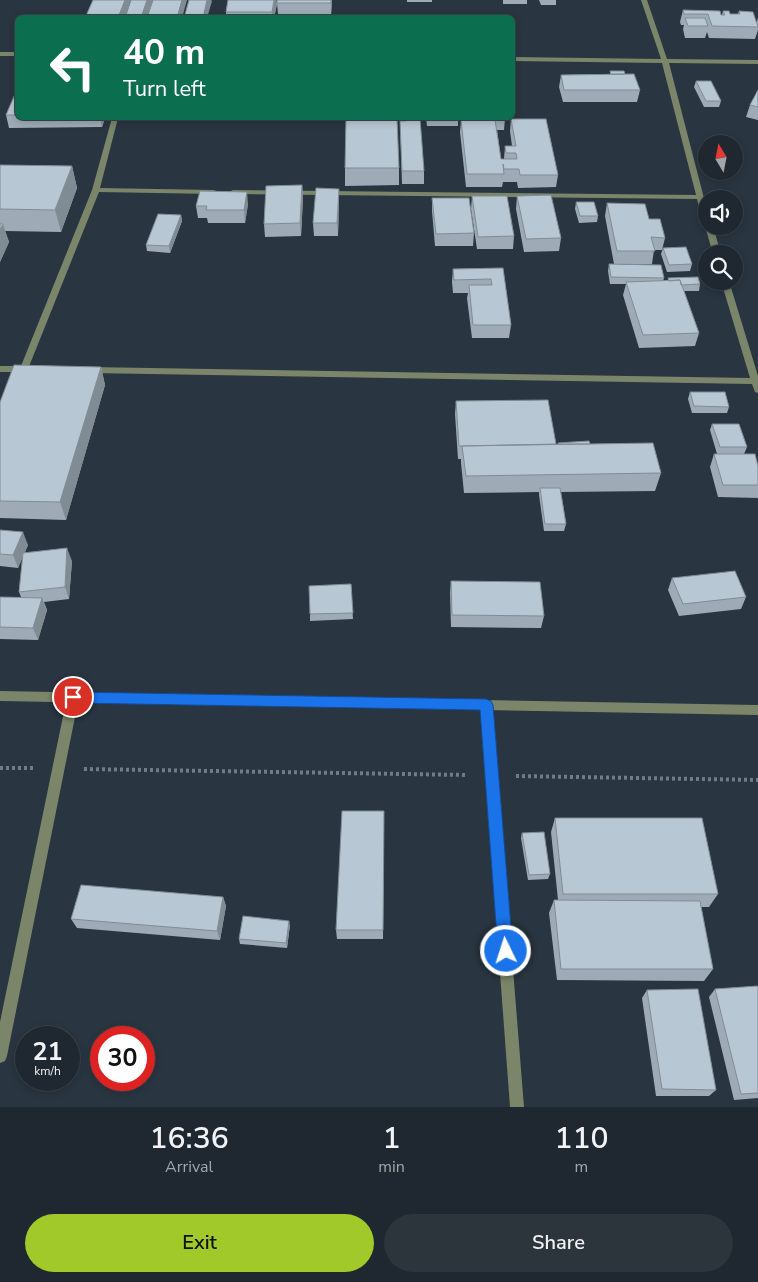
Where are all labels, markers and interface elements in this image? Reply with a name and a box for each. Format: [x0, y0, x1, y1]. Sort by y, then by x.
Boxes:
text: 40 m [123, 29, 205, 76]
icon: left [40, 35, 105, 100]
text: Turn left [123, 74, 206, 104]
north arrow [698, 135, 742, 180]
map controls [698, 135, 743, 290]
button: sound [698, 190, 743, 235]
button: search [698, 245, 743, 290]
pin [52, 676, 94, 718]
icon: arrive [59, 683, 87, 711]
position arrow [479, 924, 531, 976]
speed limit sign: 30 [90, 1026, 155, 1091]
text: 21 [32, 1035, 63, 1069]
text: km/h [34, 1063, 61, 1079]
text: 16:36 [150, 1118, 229, 1159]
text: 1 [383, 1118, 401, 1159]
text: 110 [554, 1118, 608, 1159]
text: Arrival [165, 1156, 213, 1178]
text: min [378, 1156, 405, 1178]
text: m [575, 1156, 588, 1178]
button: Exit [25, 1214, 374, 1272]
button: Share [384, 1214, 733, 1272]

